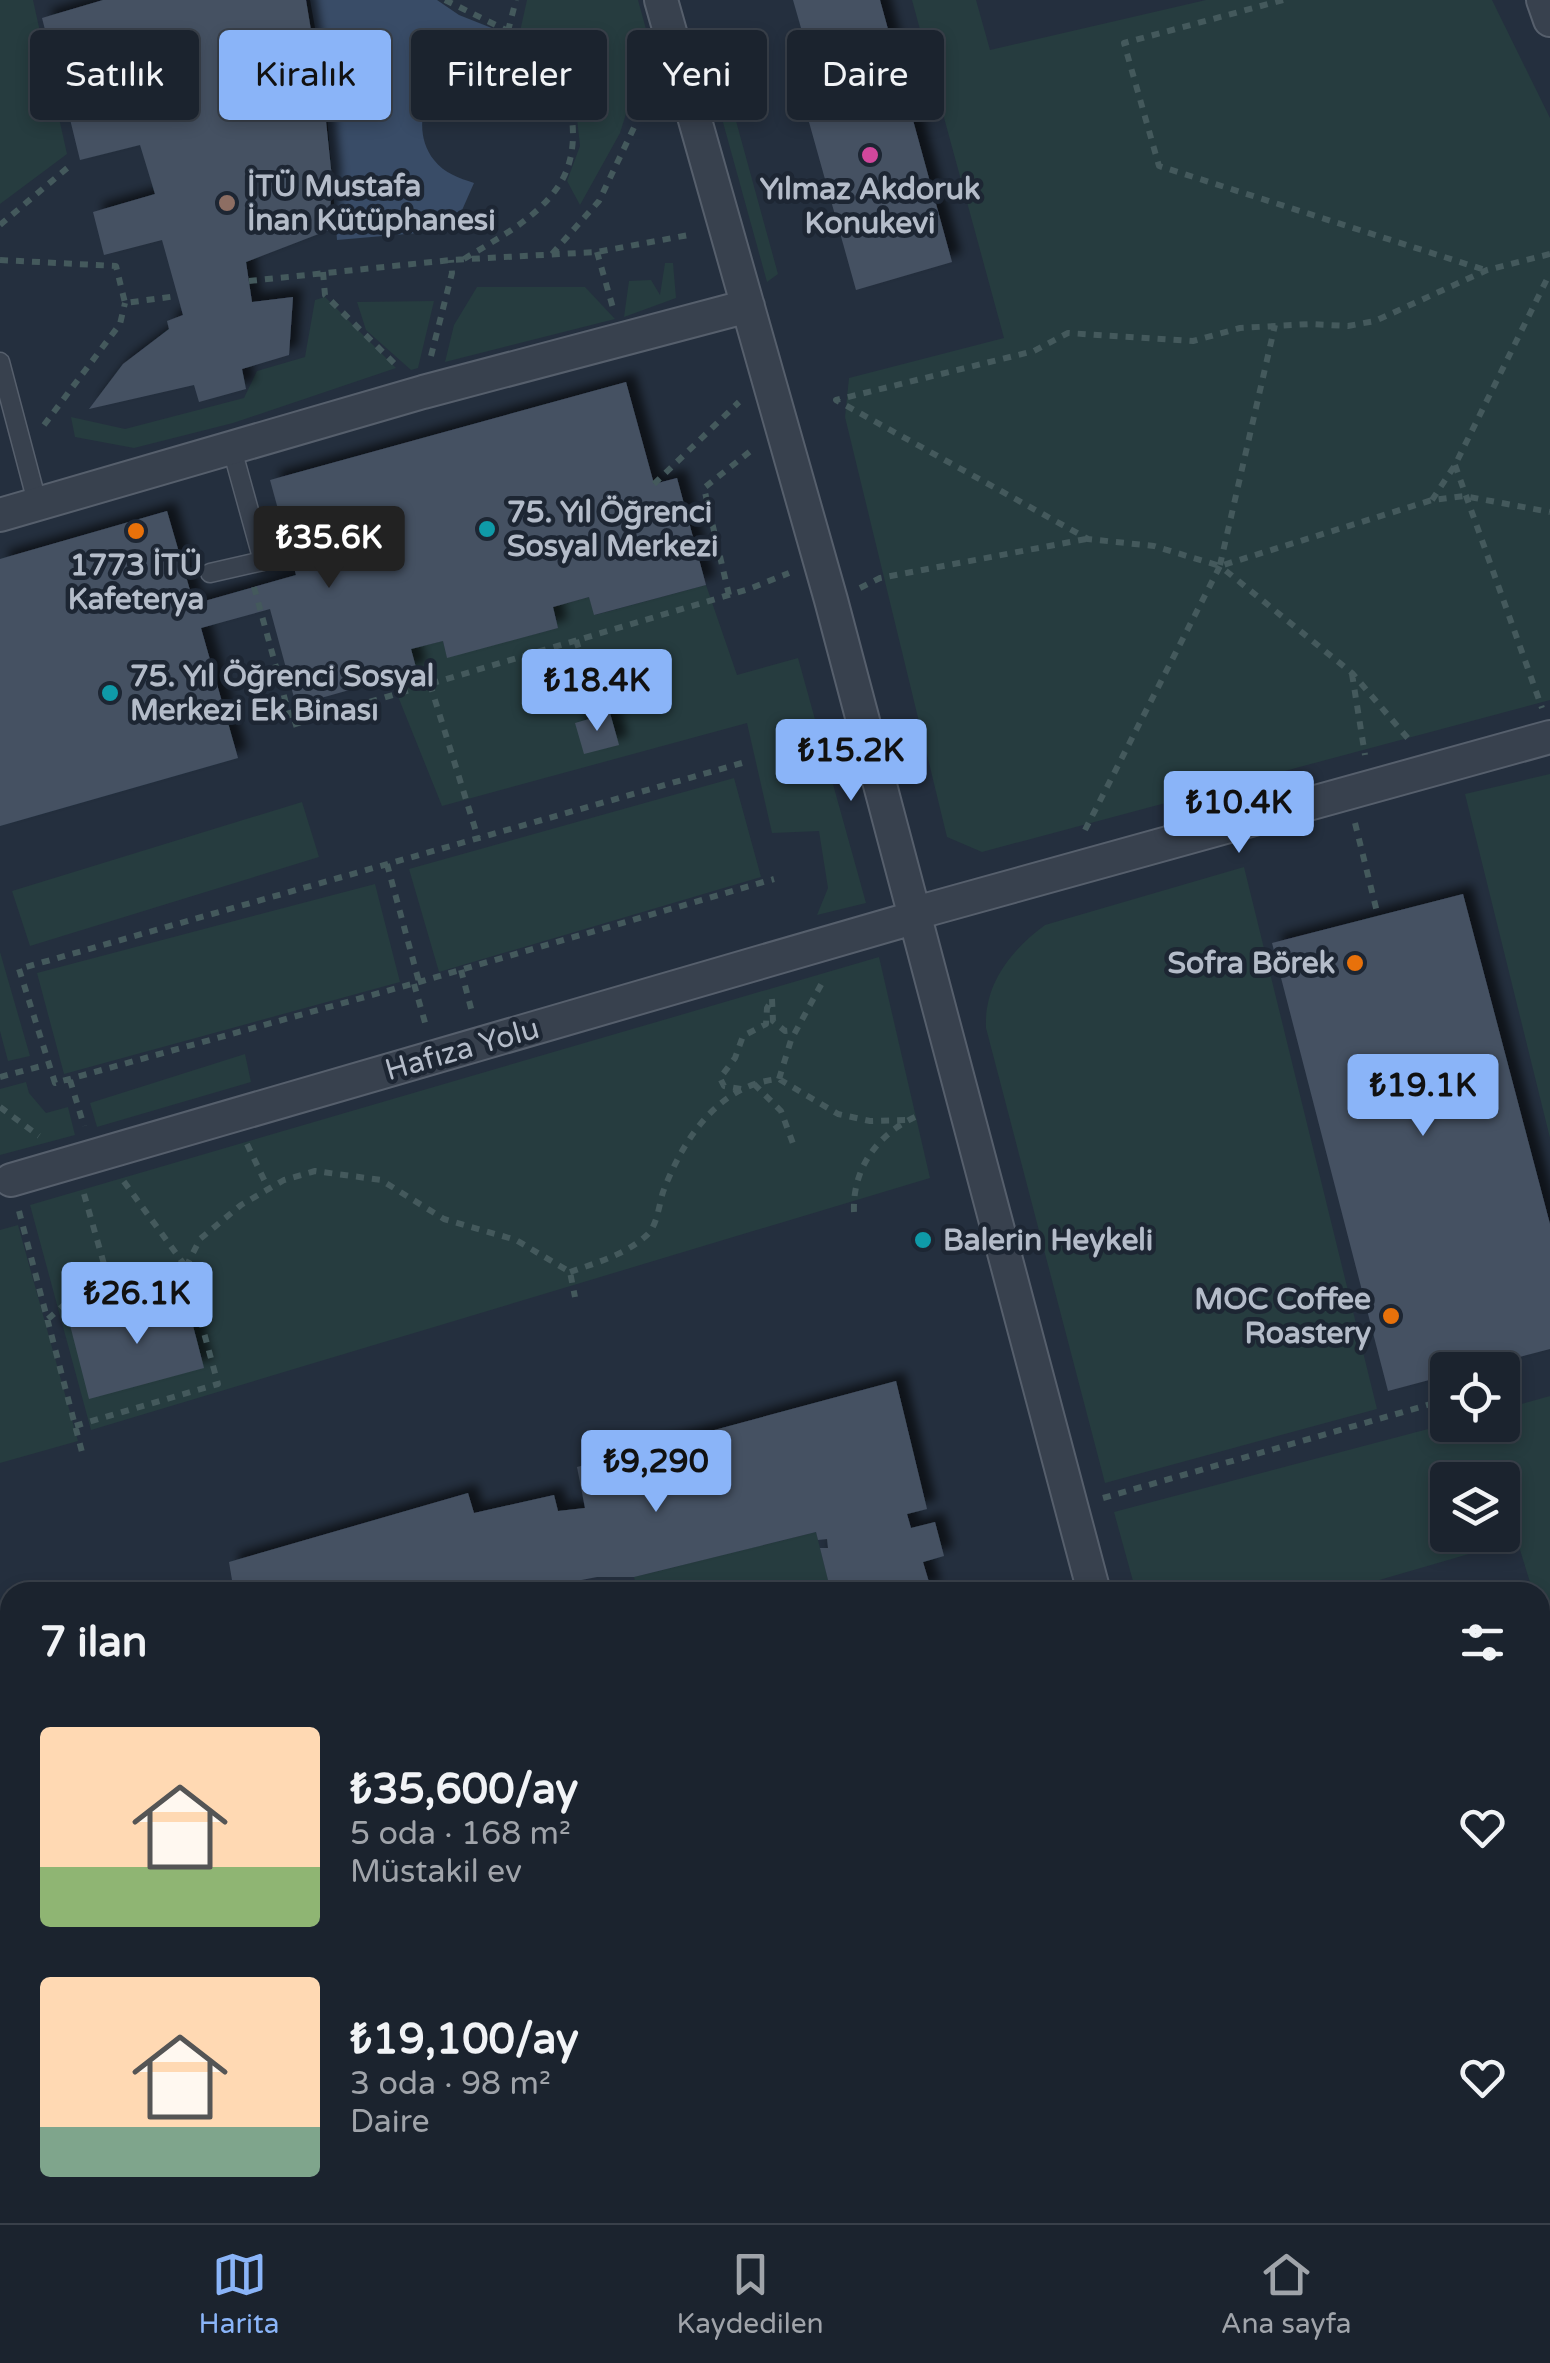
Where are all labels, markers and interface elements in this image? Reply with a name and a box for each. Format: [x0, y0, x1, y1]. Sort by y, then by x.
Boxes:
chip: Satılık [30, 30, 199, 120]
chip: Kiralık [219, 30, 391, 120]
chip: Filtreler [411, 30, 607, 120]
chip: Yeni [627, 30, 767, 120]
chip: Daire [787, 30, 944, 120]
marker: Yılmaz Akdoruk Konukevi [859, 144, 881, 166]
place label: İTÜ Mustafa İnan Kütüphanesi [247, 168, 496, 239]
place label: Yılmaz Akdoruk Konukevi [760, 171, 980, 242]
marker: İTÜ Mustafa İnan Kütüphanesi [216, 192, 238, 214]
place label: 75. Yıl Öğrenci Sosyal Merkezi [507, 494, 719, 565]
pin: ₺35.6K [248, 506, 410, 591]
marker: 75. Yıl Öğrenci Sosyal Merkezi [476, 518, 498, 540]
text: ₺35.6K [276, 519, 382, 557]
marker: 1773 İTÜ Kafeterya [125, 520, 147, 542]
place label: 1773 İTÜ Kafeterya [68, 547, 204, 618]
pin: ₺18.4K [516, 649, 678, 734]
place label: 75. Yıl Öğrenci Sosyal Merkezi Ek Binası [130, 658, 434, 729]
text: ₺18.4K [544, 662, 650, 700]
marker: 75. Yıl Öğrenci Sosyal Merkezi Ek Binası [99, 682, 121, 704]
pin: ₺15.2K [770, 719, 932, 804]
text: ₺15.2K [798, 732, 904, 770]
pin: ₺10.4K [1158, 771, 1320, 856]
text: ₺10.4K [1186, 784, 1292, 822]
place label: Sofra Börek [1168, 945, 1335, 982]
marker: Sofra Börek [1344, 952, 1366, 974]
street label: Hafıza Yolu [381, 1010, 543, 1089]
pin: ₺19.1K [1342, 1054, 1504, 1139]
text: ₺19.1K [1370, 1067, 1476, 1105]
place label: Balerin Heykeli [943, 1222, 1153, 1259]
marker: Balerin Heykeli [912, 1229, 934, 1251]
pin: ₺26.1K [56, 1262, 218, 1347]
text: ₺26.1K [84, 1275, 190, 1313]
place label: MOC Coffee Roastery [1194, 1281, 1371, 1352]
marker: MOC Coffee Roastery [1380, 1305, 1402, 1327]
map controls [1430, 1352, 1520, 1552]
button: locate [1430, 1352, 1520, 1442]
pin: ₺9,290 [575, 1430, 737, 1515]
text: ₺9,290 [603, 1443, 709, 1481]
button: layers [1430, 1462, 1520, 1552]
icon: filters [1455, 1615, 1510, 1670]
text: 7 ilan [40, 1617, 147, 1668]
text: ₺35,600/ay [350, 1764, 578, 1815]
icon: home [120, 1767, 240, 1887]
icon: heart [1455, 1800, 1510, 1855]
text: 5 oda · 168 m² [350, 1815, 571, 1853]
text: Müstakil ev [350, 1853, 522, 1891]
text: ₺19,100/ay [350, 2014, 579, 2065]
icon: home [120, 2017, 240, 2137]
icon: heart [1455, 2050, 1510, 2105]
text: 3 oda · 98 m² [350, 2065, 551, 2103]
text: Daire [350, 2103, 430, 2141]
tab: Harita [199, 2247, 280, 2341]
tab: Kaydedilen [677, 2247, 824, 2341]
tab: Ana sayfa [1221, 2247, 1351, 2341]

